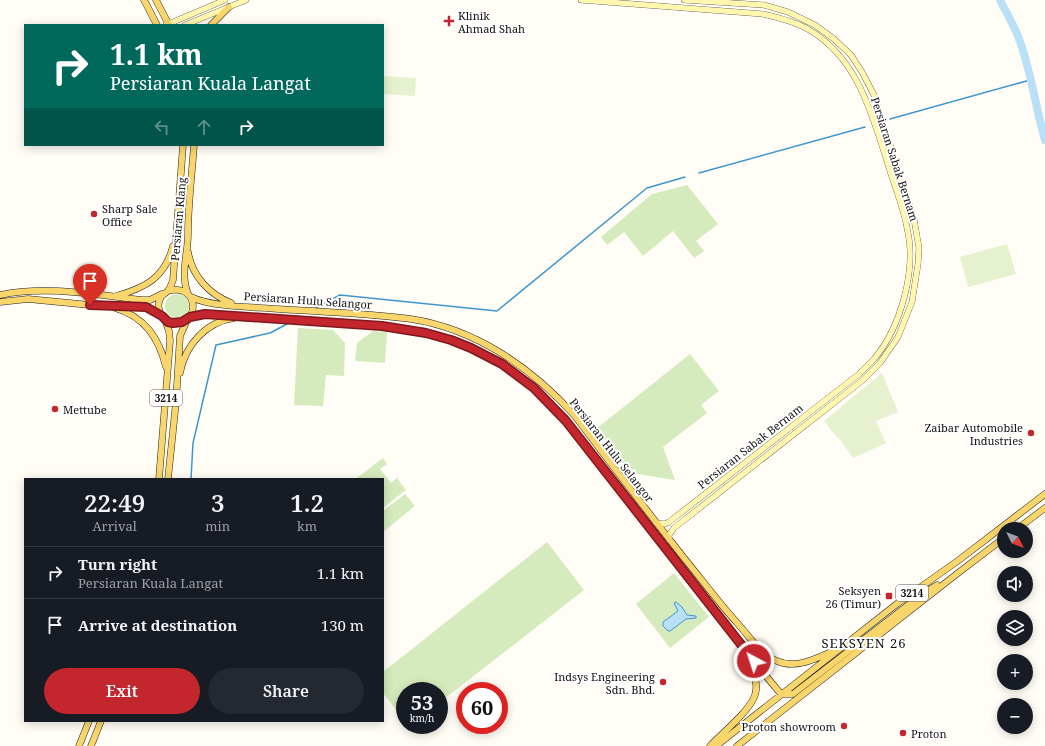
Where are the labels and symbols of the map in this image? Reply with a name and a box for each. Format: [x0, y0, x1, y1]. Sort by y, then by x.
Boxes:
place label: Klinik Ahmad Shah [458, 8, 525, 36]
marker: Klinik Ahmad Shah [443, 15, 455, 27]
street label: Persiaran Sabak Bernam [868, 95, 922, 224]
street label: Persiaran Klang [167, 177, 189, 261]
place label: Sharp Sale Office [102, 201, 158, 229]
marker: Sharp Sale Office [89, 209, 99, 219]
pin [73, 264, 107, 305]
street label: Persiaran Hulu Selangor [243, 288, 373, 312]
road number: 3214 [150, 390, 182, 406]
street label: Persiaran Hulu Selangor [567, 395, 658, 506]
street label: Persiaran Sabak Bernam [694, 400, 806, 492]
place label: Mettube [63, 402, 107, 417]
marker: Mettube [50, 404, 60, 414]
place label: Zaibar Automobile Industries [925, 420, 1023, 448]
marker: Zaibar Automobile Industries [1026, 428, 1036, 438]
north arrow [997, 522, 1033, 558]
place label: Seksyen 26 (Timur) [825, 583, 881, 611]
road number: 3214 [896, 585, 928, 601]
marker: Seksyen 26 (Timur) [884, 591, 894, 601]
district label: SEKSYEN 26 [821, 634, 907, 652]
position arrow [733, 640, 775, 682]
place label: Indsys Engineering Sdn. Bhd. [554, 669, 655, 697]
marker: Indsys Engineering Sdn. Bhd. [658, 677, 668, 687]
speed limit sign: 60 [456, 682, 508, 734]
place label: Proton showroom [742, 719, 837, 734]
marker: Proton showroom [839, 721, 849, 731]
place label: Proton [911, 726, 947, 741]
marker: Proton [898, 728, 908, 738]

